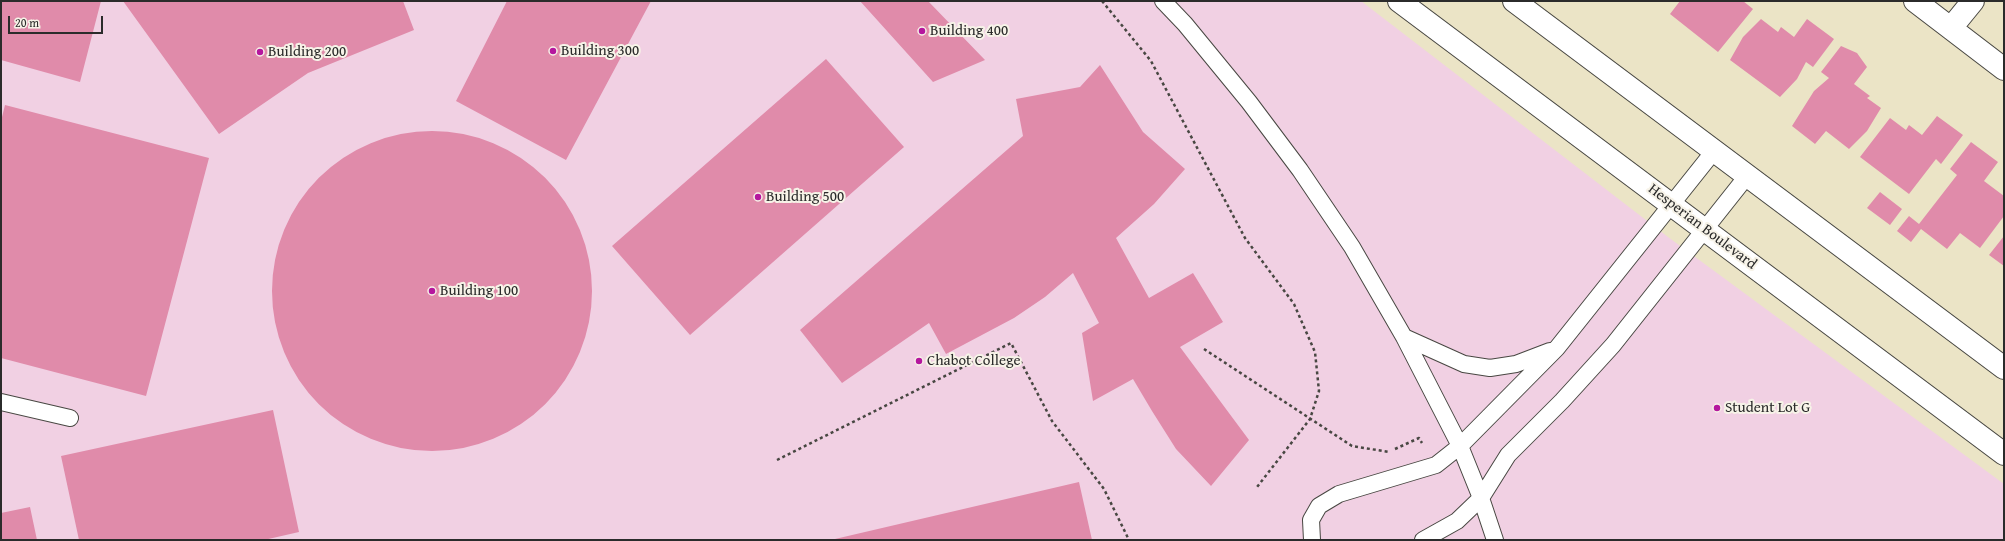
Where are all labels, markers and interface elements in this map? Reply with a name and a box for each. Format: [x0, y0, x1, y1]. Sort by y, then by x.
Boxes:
scale bar [10, 8, 105, 34]
text: 20 m [15, 14, 39, 31]
place label: Building 400 [930, 22, 1008, 40]
marker: Building 400 [917, 26, 927, 36]
place label: Building 300 [561, 42, 639, 60]
place label: Building 200 [268, 43, 346, 61]
marker: Building 300 [548, 46, 558, 56]
marker: Building 200 [255, 47, 265, 57]
street label: Hesperian Boulevard [1644, 180, 1760, 274]
place label: Building 500 [766, 188, 844, 206]
marker: Building 500 [753, 192, 763, 202]
place label: Building 100 [440, 282, 518, 300]
marker: Building 100 [427, 286, 437, 296]
place label: Chabot College [927, 352, 1020, 370]
marker: Chabot College [914, 356, 924, 366]
place label: Student Lot G [1725, 399, 1810, 417]
marker: Student Lot G [1712, 403, 1722, 413]

